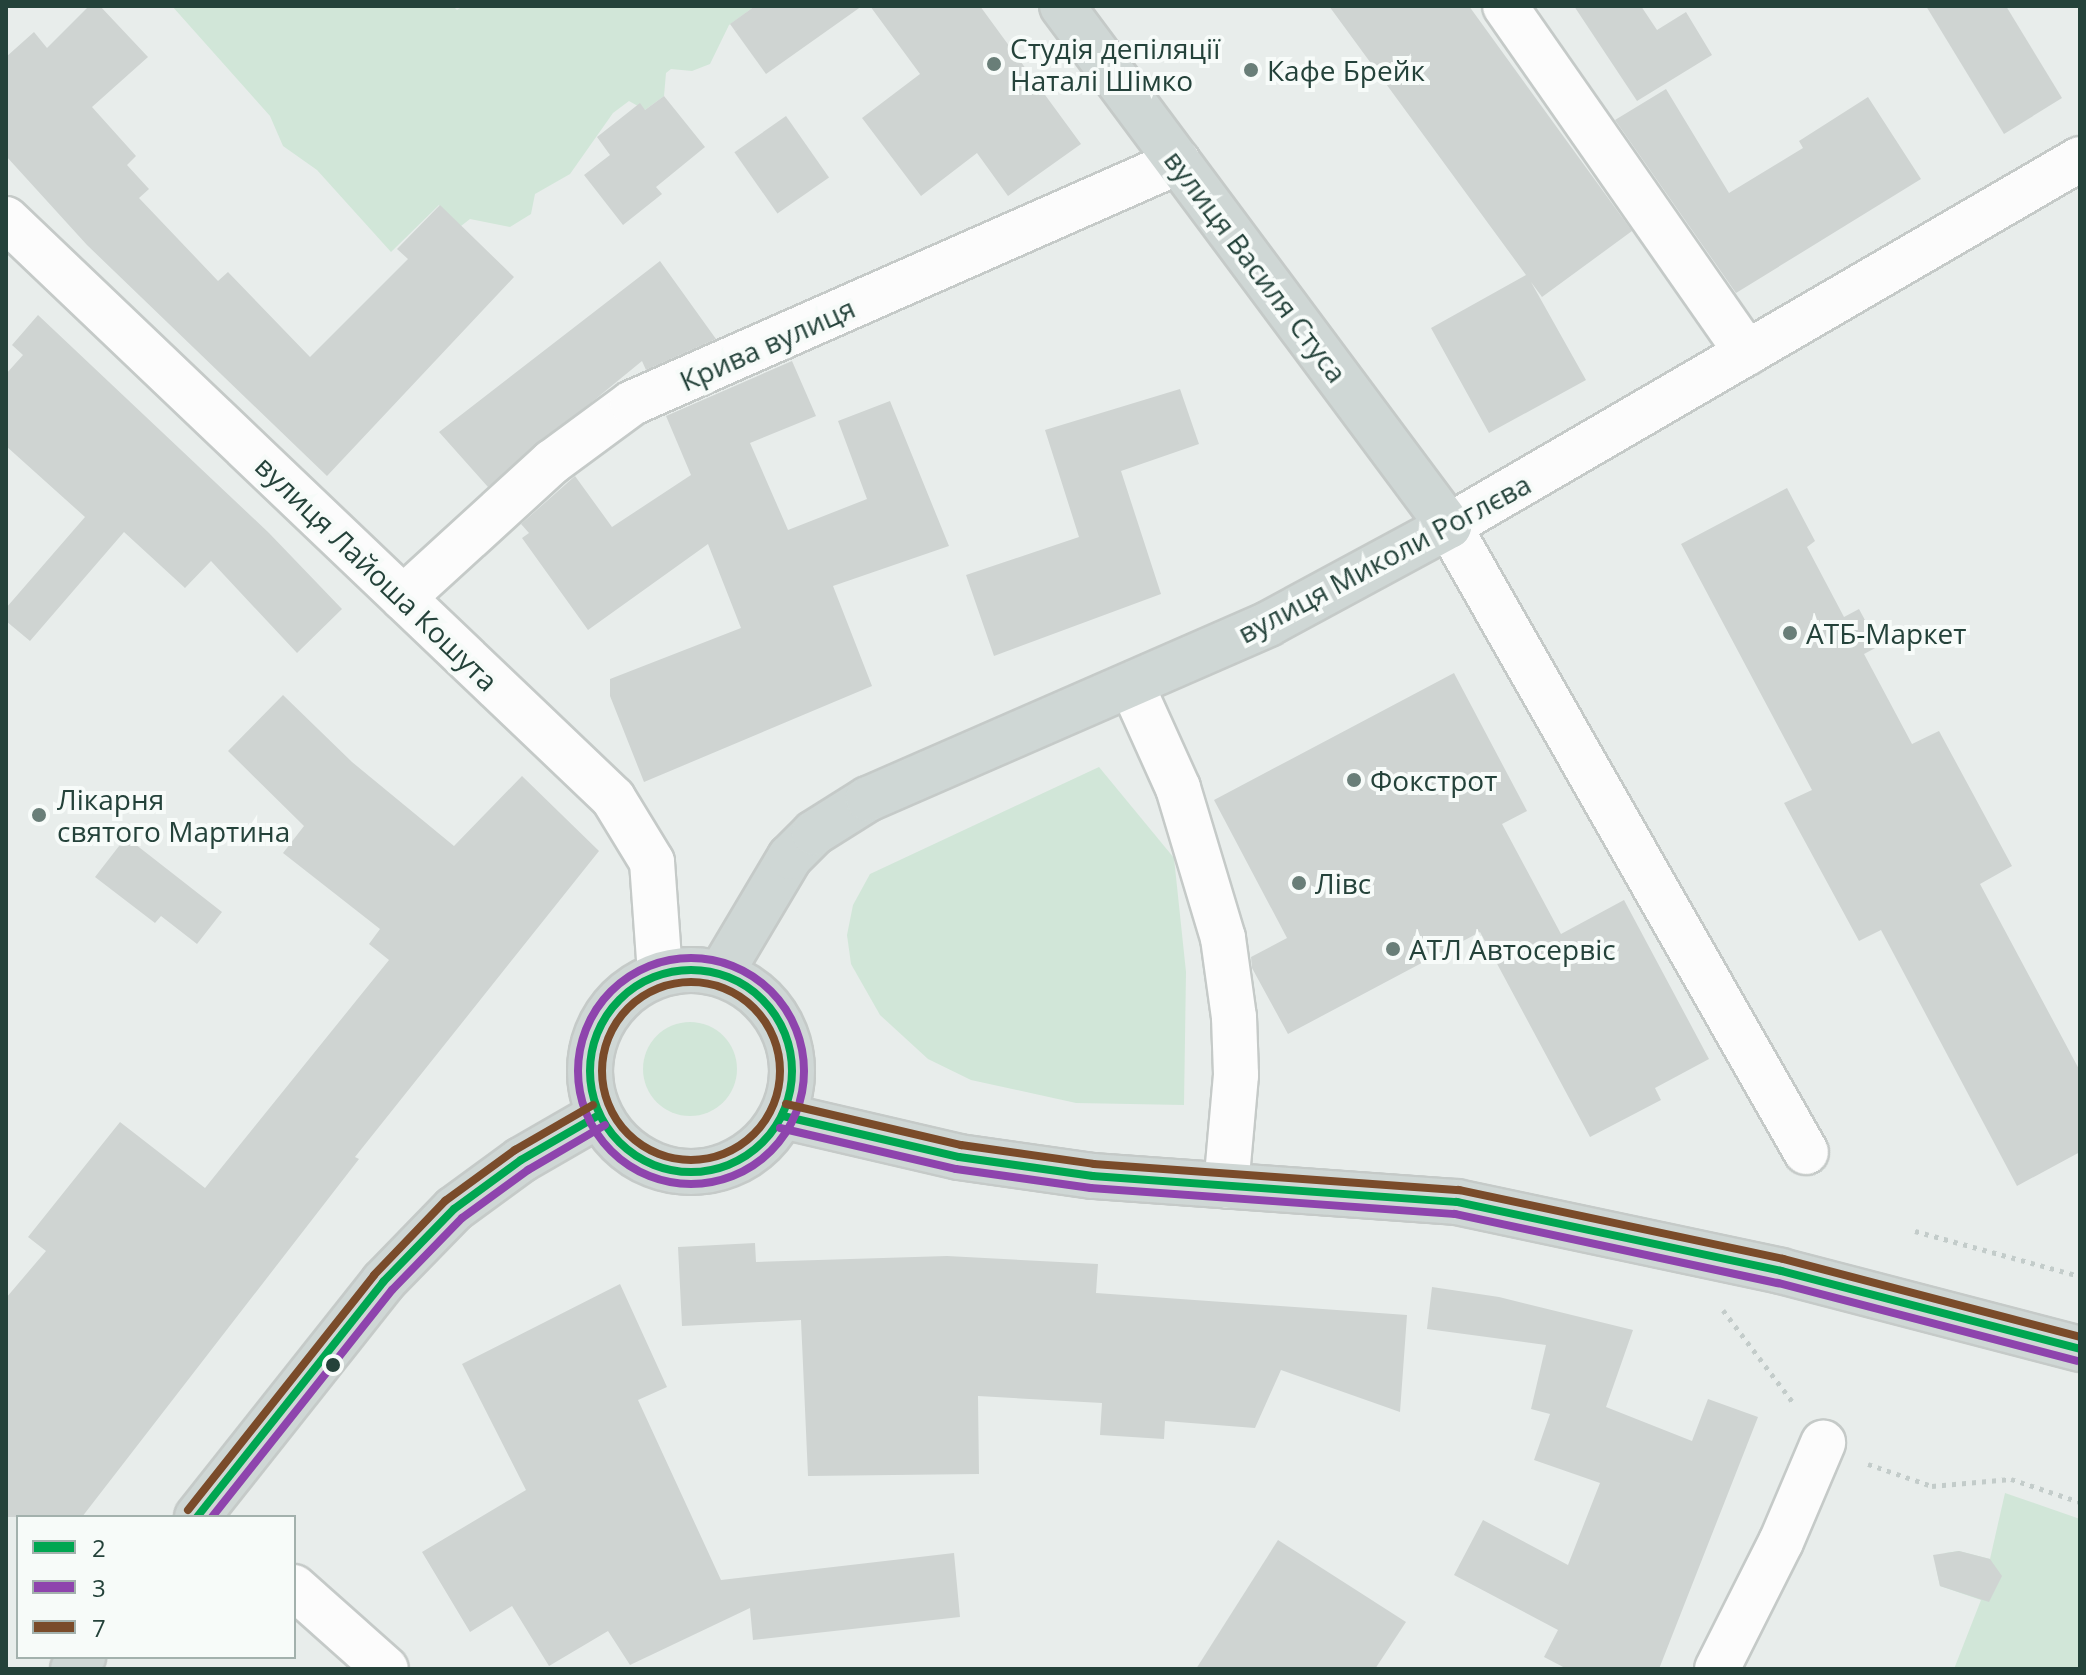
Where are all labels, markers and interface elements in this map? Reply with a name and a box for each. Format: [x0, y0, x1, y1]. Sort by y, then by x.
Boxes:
place label: Студія депіляції Наталі Шімко [1010, 31, 1220, 97]
place label: Кафе Брейк [1267, 53, 1425, 87]
marker: Студія депіляції Наталі Шімко [985, 55, 1003, 73]
marker: Кафе Брейк [1242, 61, 1260, 79]
street label: вулиця Василя Стуса [1158, 143, 1354, 389]
street label: Крива вулиця [674, 290, 860, 398]
street label: вулиця Лайоша Кошута [249, 449, 505, 697]
street label: вулиця Миколи Роглєва [1232, 466, 1536, 650]
place label: АТБ-Маркет [1806, 616, 1967, 650]
marker: АТБ-Маркет [1781, 624, 1799, 642]
place label: Фокстрот [1370, 763, 1497, 797]
marker: Фокстрот [1345, 771, 1363, 789]
place label: Лікарня святого Мартина [57, 782, 290, 848]
marker: Лікарня святого Мартина [28, 804, 50, 826]
place label: Лівс [1315, 866, 1371, 900]
marker: Лівс [1290, 874, 1308, 892]
place label: АТЛ Автосервіс [1409, 932, 1616, 966]
marker: АТЛ Автосервіс [1384, 940, 1402, 958]
unlabelled marker [325, 1357, 341, 1373]
legend [16, 1515, 296, 1659]
text: 2 [92, 1531, 106, 1564]
text: 3 [92, 1571, 106, 1604]
text: 7 [92, 1611, 106, 1644]

